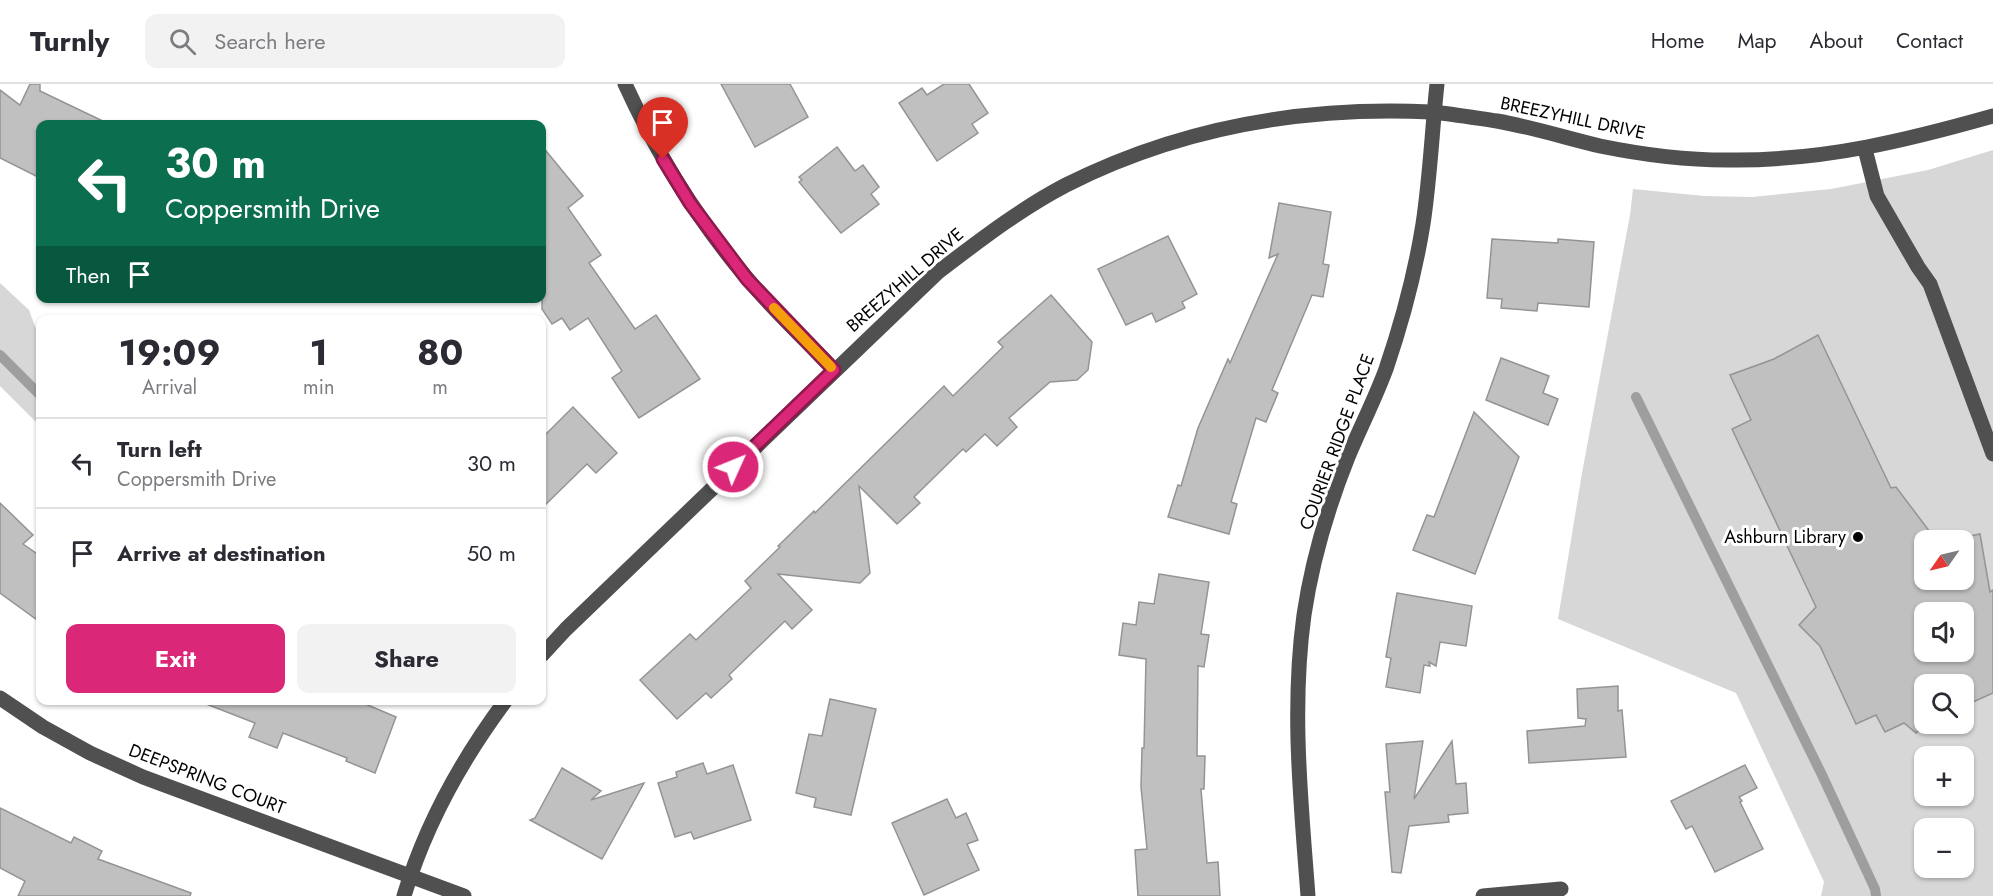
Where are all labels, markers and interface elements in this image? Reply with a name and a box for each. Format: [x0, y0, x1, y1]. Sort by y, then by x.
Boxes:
search box [145, 14, 565, 68]
text: Turnly [30, 21, 109, 62]
icon: search [166, 25, 199, 58]
text: Search here [214, 25, 326, 57]
text: Home [1651, 26, 1704, 56]
text: Map [1737, 26, 1777, 56]
text: About [1810, 26, 1863, 56]
text: Contact [1896, 26, 1963, 56]
street label: BREEZYHILL DRIVE [1498, 90, 1648, 146]
pin [637, 97, 688, 159]
icon: arrive [646, 106, 679, 139]
text: 30 m [165, 133, 266, 194]
icon: left [66, 144, 144, 222]
text: Coppersmith Drive [165, 189, 380, 228]
street label: BREEZYHILL DRIVE [841, 222, 969, 338]
icon: arrive [123, 258, 156, 291]
text: Then [66, 259, 111, 291]
text: 19:09 [119, 326, 221, 378]
text: 1 [310, 326, 328, 378]
text: 80 [417, 326, 463, 378]
street label: COURIER RIDGE PLACE [1293, 350, 1381, 534]
text: Arrival [142, 373, 197, 402]
text: min [303, 373, 334, 402]
text: m [432, 373, 448, 402]
text: Turn left [117, 433, 202, 465]
position arrow [701, 435, 765, 499]
icon: left [66, 447, 99, 480]
text: 30 m [467, 447, 516, 479]
text: Coppersmith Drive [117, 465, 276, 494]
place label: Ashburn Library [1724, 524, 1846, 550]
marker: Ashburn Library [1851, 530, 1865, 544]
north arrow [1914, 530, 1974, 590]
map controls [1914, 530, 1974, 878]
icon: arrive [66, 537, 99, 570]
text: Arrive at destination [117, 537, 326, 569]
text: 50 m [467, 537, 516, 569]
button: sound [1914, 602, 1974, 662]
button: Exit [66, 624, 285, 693]
button: Share [297, 624, 516, 693]
button: search [1914, 674, 1974, 734]
street label: DEEPSPRING COURT [125, 737, 290, 821]
button: + [1914, 746, 1974, 806]
button: − [1914, 818, 1974, 878]

